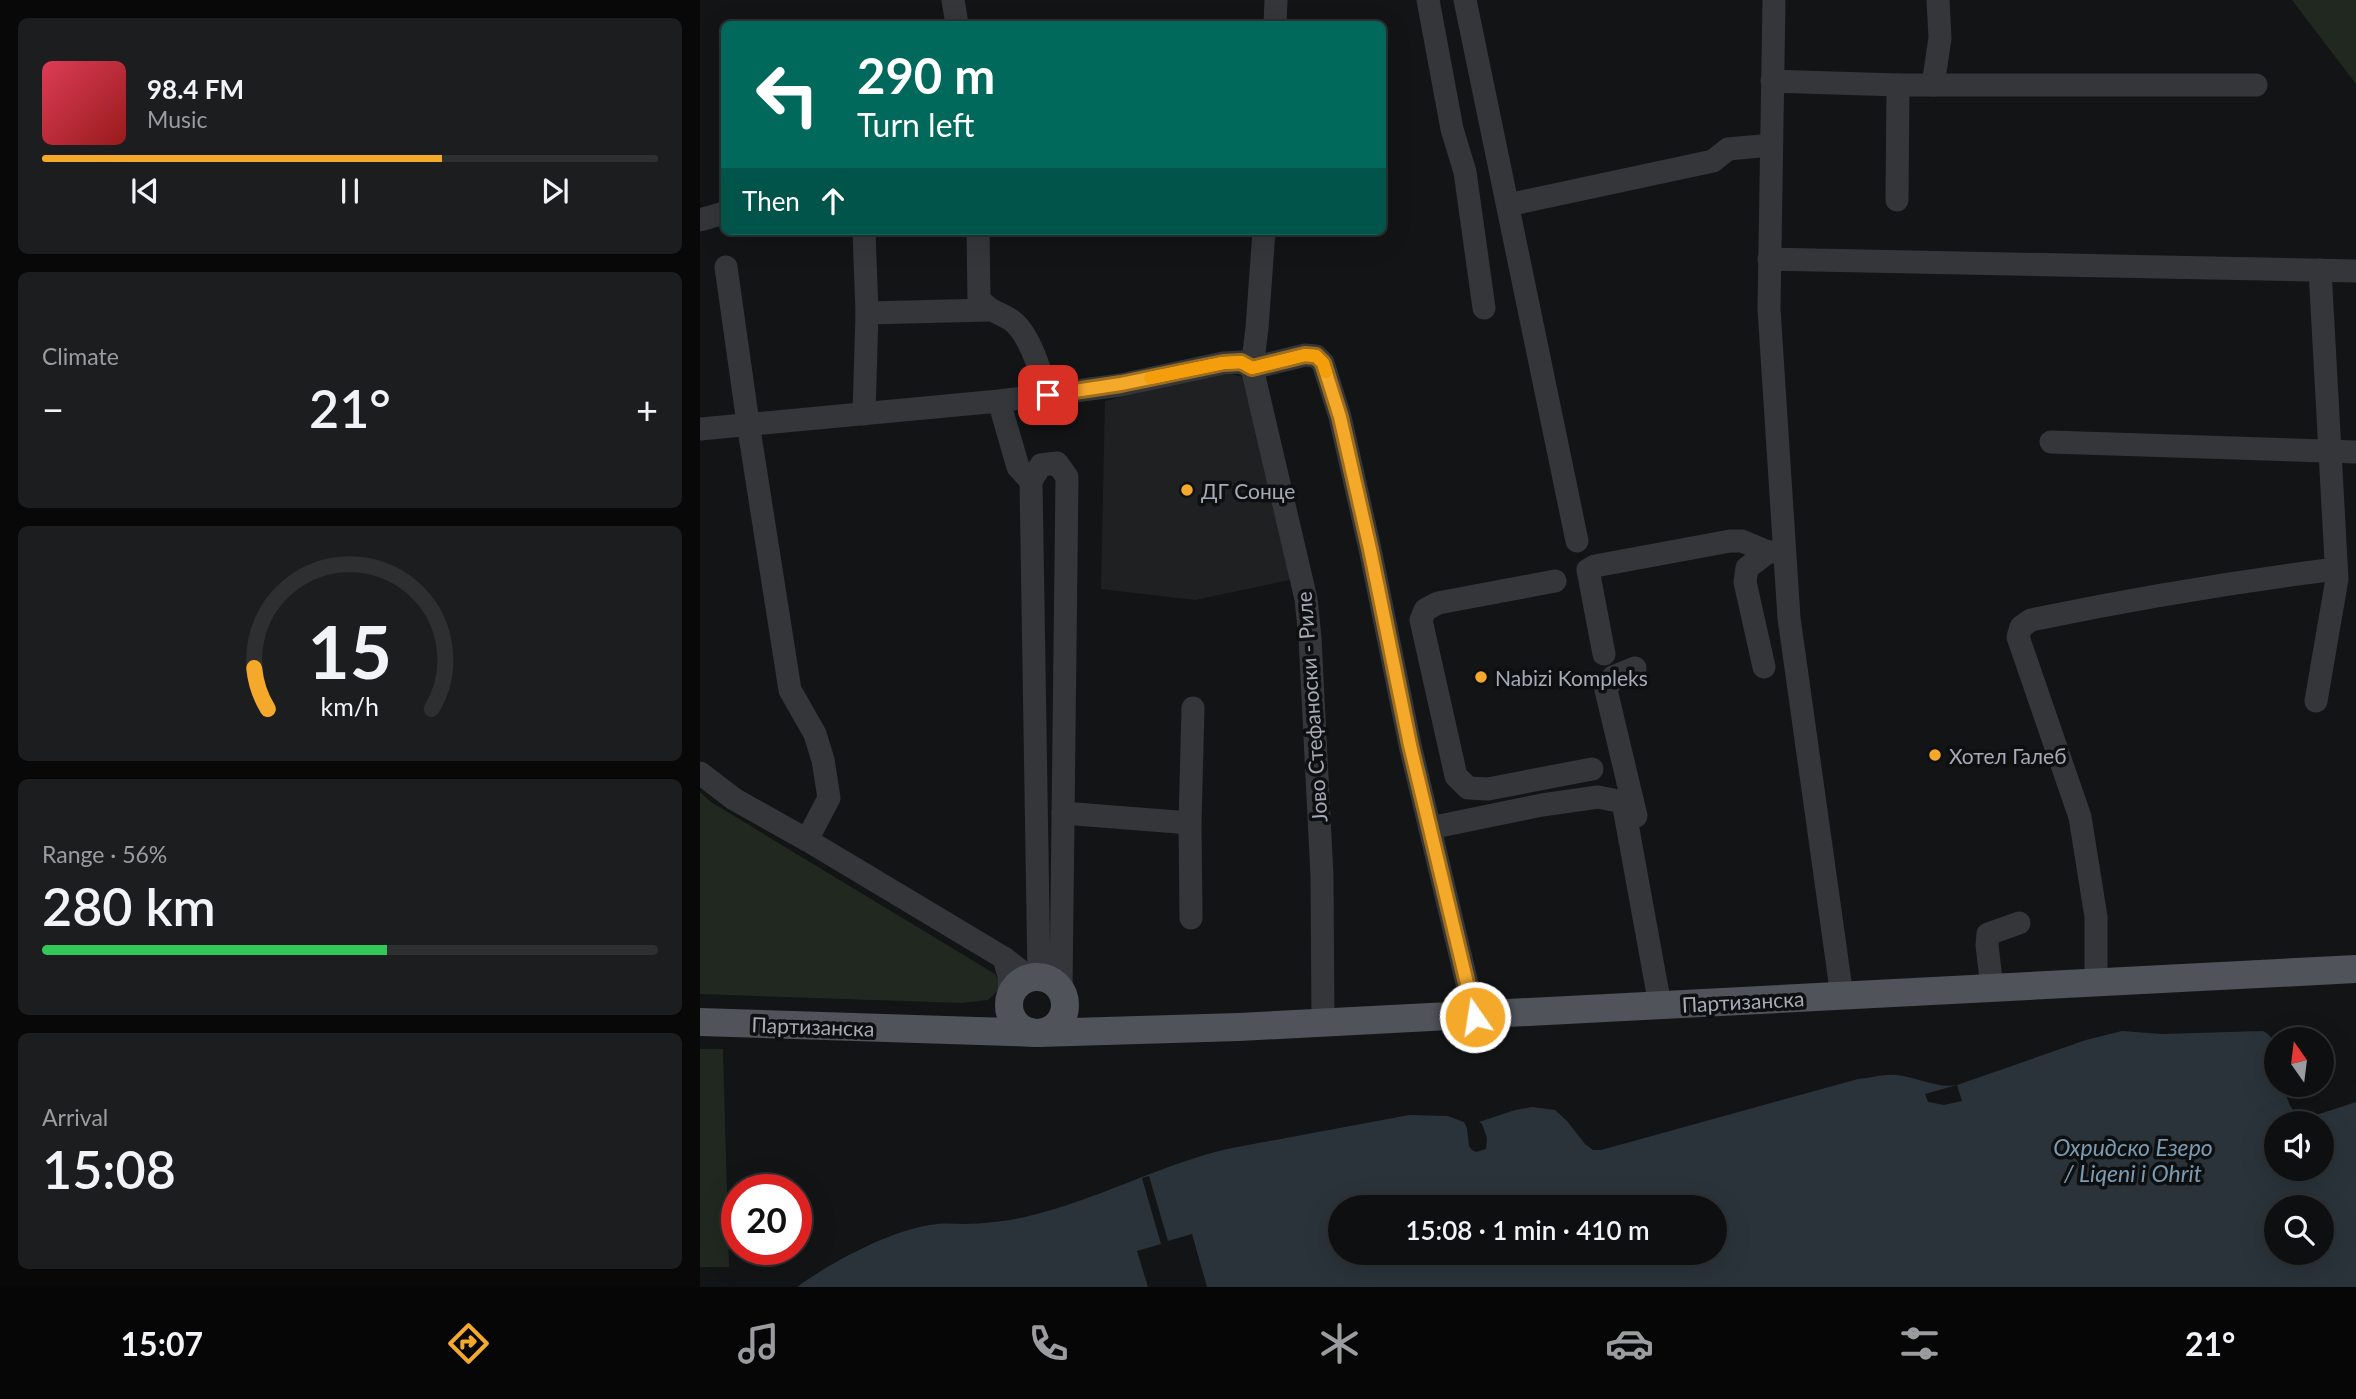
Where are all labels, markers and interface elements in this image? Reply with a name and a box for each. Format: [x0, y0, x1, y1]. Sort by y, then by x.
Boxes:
text: 290 m [857, 46, 995, 104]
icon: left [742, 49, 833, 140]
text: 98.4 FM [147, 73, 244, 105]
text: Music [147, 105, 207, 133]
text: Turn left [857, 105, 974, 144]
icon: previous [126, 172, 164, 210]
icon: pause [331, 172, 369, 210]
icon: next [536, 172, 574, 210]
icon: ahead [814, 182, 852, 220]
text: Then [742, 185, 800, 217]
text: Climate [42, 342, 119, 370]
pin [1018, 365, 1078, 425]
icon: arrive [1029, 376, 1067, 414]
text: 21° [309, 377, 391, 439]
text: − [42, 386, 64, 432]
text: + [636, 386, 658, 432]
place label: ДГ Сонце [1201, 478, 1295, 503]
marker: ДГ Сонце [1179, 482, 1195, 498]
street label: Јово Стефаноски - Риле [1290, 591, 1332, 823]
text: 15 [308, 608, 392, 696]
place label: Nabizi Kompleks [1495, 665, 1648, 690]
marker: Nabizi Kompleks [1473, 669, 1489, 685]
text: km/h [321, 691, 379, 721]
place label: Хотел Галеб [1949, 743, 2066, 768]
marker: Хотел Галеб [1927, 747, 1943, 763]
text: Range · 56% [42, 840, 167, 868]
text: 280 km [42, 875, 216, 937]
position arrow [1438, 980, 1512, 1054]
street label: Партизанска [1681, 985, 1805, 1017]
street label: Партизанска [751, 1011, 875, 1041]
north arrow [2264, 1027, 2334, 1097]
map controls [2264, 1027, 2334, 1265]
text: Arrival [42, 1103, 108, 1131]
button: sound [2264, 1111, 2334, 1181]
water label: Охридско Езеро / Liqeni i Ohrit [2053, 1133, 2213, 1187]
text: 15:08 [42, 1138, 176, 1200]
speed limit sign: 20 [721, 1174, 812, 1265]
button: search [2264, 1195, 2334, 1265]
text: 15:08 · 1 min · 410 m [1405, 1214, 1650, 1246]
icon: directions [444, 1319, 493, 1368]
icon: music [734, 1319, 783, 1368]
icon: phone [1024, 1319, 1073, 1368]
icon: climate [1315, 1319, 1364, 1368]
icon: car [1605, 1319, 1654, 1368]
icon: filters [1895, 1319, 1944, 1368]
text: 15:07 [121, 1324, 203, 1363]
text: 21° [2185, 1324, 2235, 1363]

